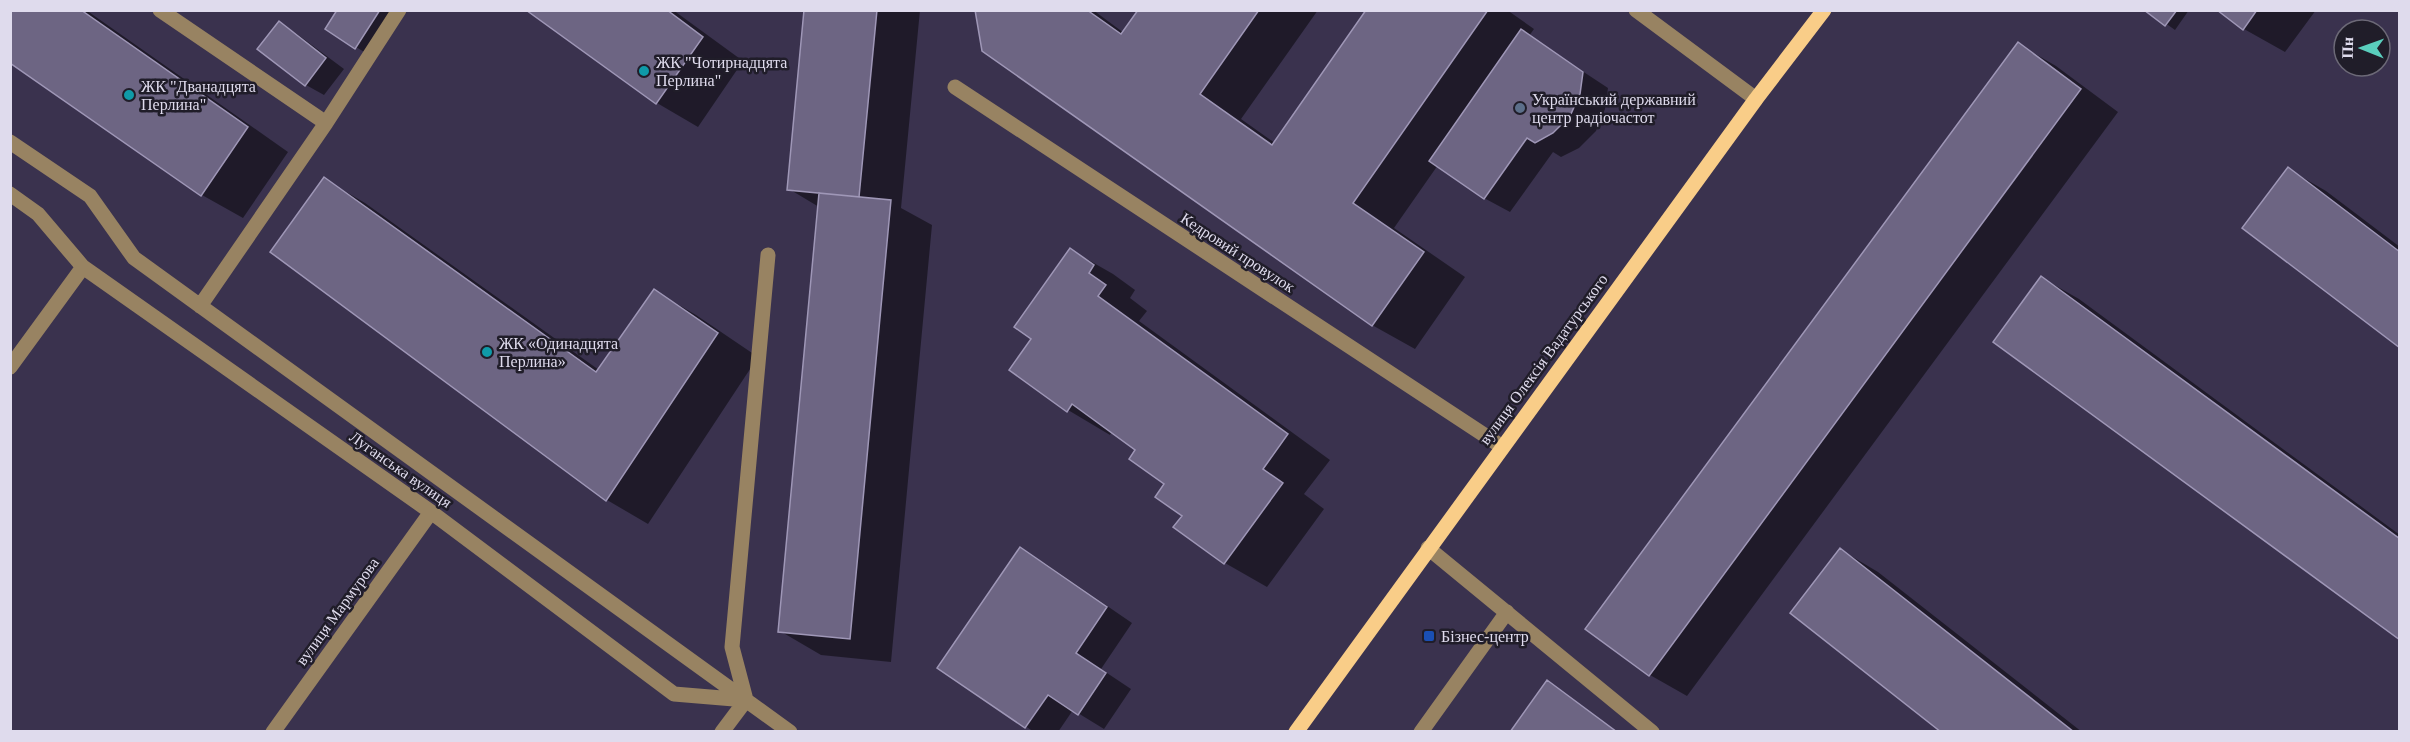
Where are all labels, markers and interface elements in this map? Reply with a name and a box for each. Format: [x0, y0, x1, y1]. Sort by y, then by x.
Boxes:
north arrow [2332, 18, 2392, 78]
text: Пн [2339, 37, 2356, 59]
place label: ЖК "Чотирнадцята Перлина" [656, 54, 787, 90]
marker: ЖК "Чотирнадцята Перлина" [637, 64, 651, 78]
place label: ЖК "Дванадцята Перлина" [141, 78, 256, 114]
marker: ЖК "Дванадцята Перлина" [122, 88, 136, 102]
place label: Український державний центр радіочастот [1532, 91, 1696, 127]
marker: Український державний центр радіочастот [1513, 101, 1527, 115]
street label: Кедровий провулок [1177, 209, 1298, 297]
street label: вулиця Олексія Вадатурського [1476, 271, 1612, 448]
place label: ЖК «Одинадцята Перлина» [499, 335, 618, 371]
marker: ЖК «Одинадцята Перлина» [480, 345, 494, 359]
street label: Луганська вулиця [346, 428, 455, 512]
street label: вулиця Мармурова [293, 554, 383, 669]
place label: Бізнес-центр [1441, 628, 1529, 646]
marker: Бізнес-центр [1422, 629, 1436, 643]

